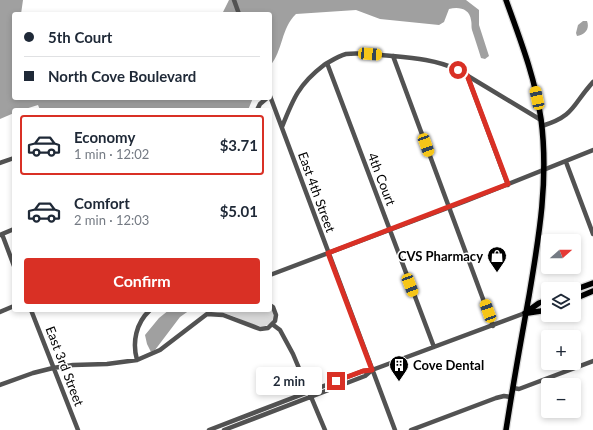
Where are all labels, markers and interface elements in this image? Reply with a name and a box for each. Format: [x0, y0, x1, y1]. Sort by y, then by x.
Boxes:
text: 5th Court [48, 28, 112, 46]
car [358, 47, 382, 61]
route start [449, 61, 467, 79]
text: North Cove Boulevard [48, 67, 196, 85]
car [529, 85, 545, 111]
icon: car [26, 127, 62, 163]
text: Economy [74, 128, 135, 146]
car [416, 132, 436, 158]
text: $3.71 [220, 136, 258, 154]
text: 1 min · 12:02 [74, 146, 149, 162]
street label: East 4th Street [295, 150, 339, 235]
street label: 4th Court [365, 150, 400, 208]
icon: car [26, 193, 62, 229]
text: Comfort [74, 194, 130, 212]
text: $5.01 [220, 202, 258, 220]
text: 2 min · 12:03 [74, 212, 149, 228]
north arrow [541, 234, 581, 274]
map controls [541, 234, 581, 418]
shop icon: CVS Pharmacy [486, 245, 508, 273]
place label: CVS Pharmacy [398, 248, 483, 264]
button: Confirm [24, 258, 260, 304]
car [400, 272, 420, 298]
button: layers [541, 282, 581, 322]
car [478, 298, 498, 324]
street label: East 3rd Street [42, 324, 88, 409]
button: + [541, 330, 581, 370]
building icon: Cove Dental [388, 354, 410, 382]
place label: Cove Dental [413, 357, 484, 373]
callout: 2 min [256, 367, 322, 395]
route end [327, 372, 345, 390]
text: 2 min [273, 373, 305, 389]
button: − [541, 378, 581, 418]

